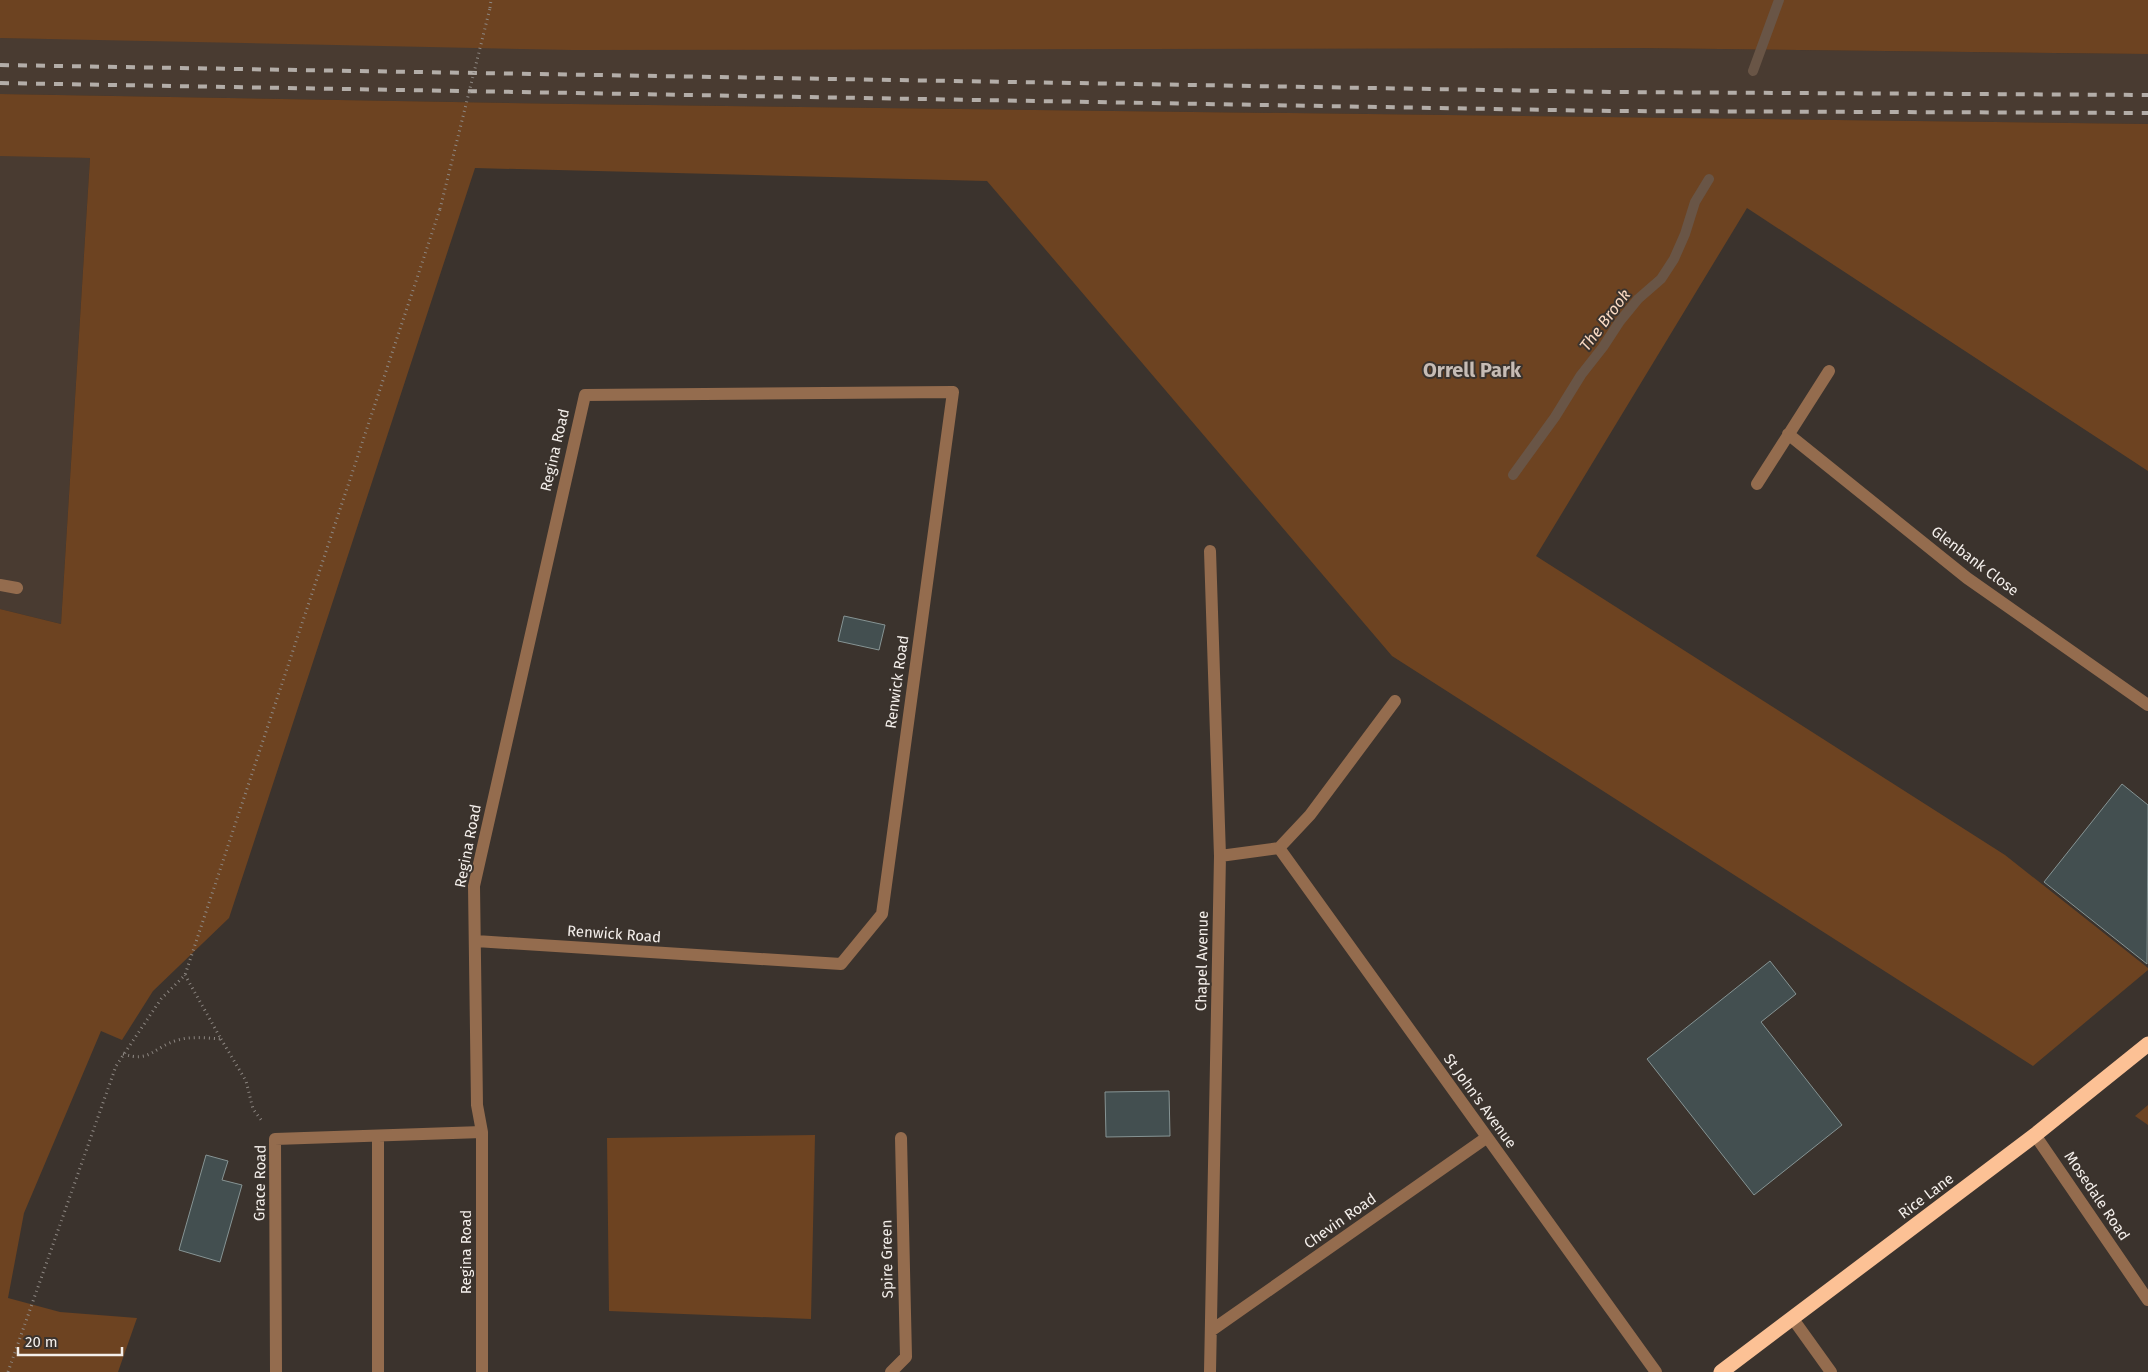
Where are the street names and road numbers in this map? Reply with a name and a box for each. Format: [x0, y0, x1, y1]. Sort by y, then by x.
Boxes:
street label: Regina Road [537, 407, 573, 493]
street label: Glenbank Close [1928, 522, 2022, 600]
street label: Renwick Road [882, 634, 912, 730]
street label: Regina Road [451, 803, 485, 889]
street label: Chapel Avenue [1192, 911, 1212, 1011]
street label: Renwick Road [566, 922, 662, 946]
street label: St John's Avenue [1440, 1050, 1520, 1152]
street label: Grace Road [250, 1145, 270, 1221]
street label: Mosedale Road [2061, 1148, 2133, 1244]
street label: Rice Lane [1895, 1169, 1957, 1223]
street label: Chevin Road [1300, 1190, 1380, 1252]
street label: Regina Road [457, 1210, 475, 1294]
street label: Spire Green [877, 1219, 897, 1299]

